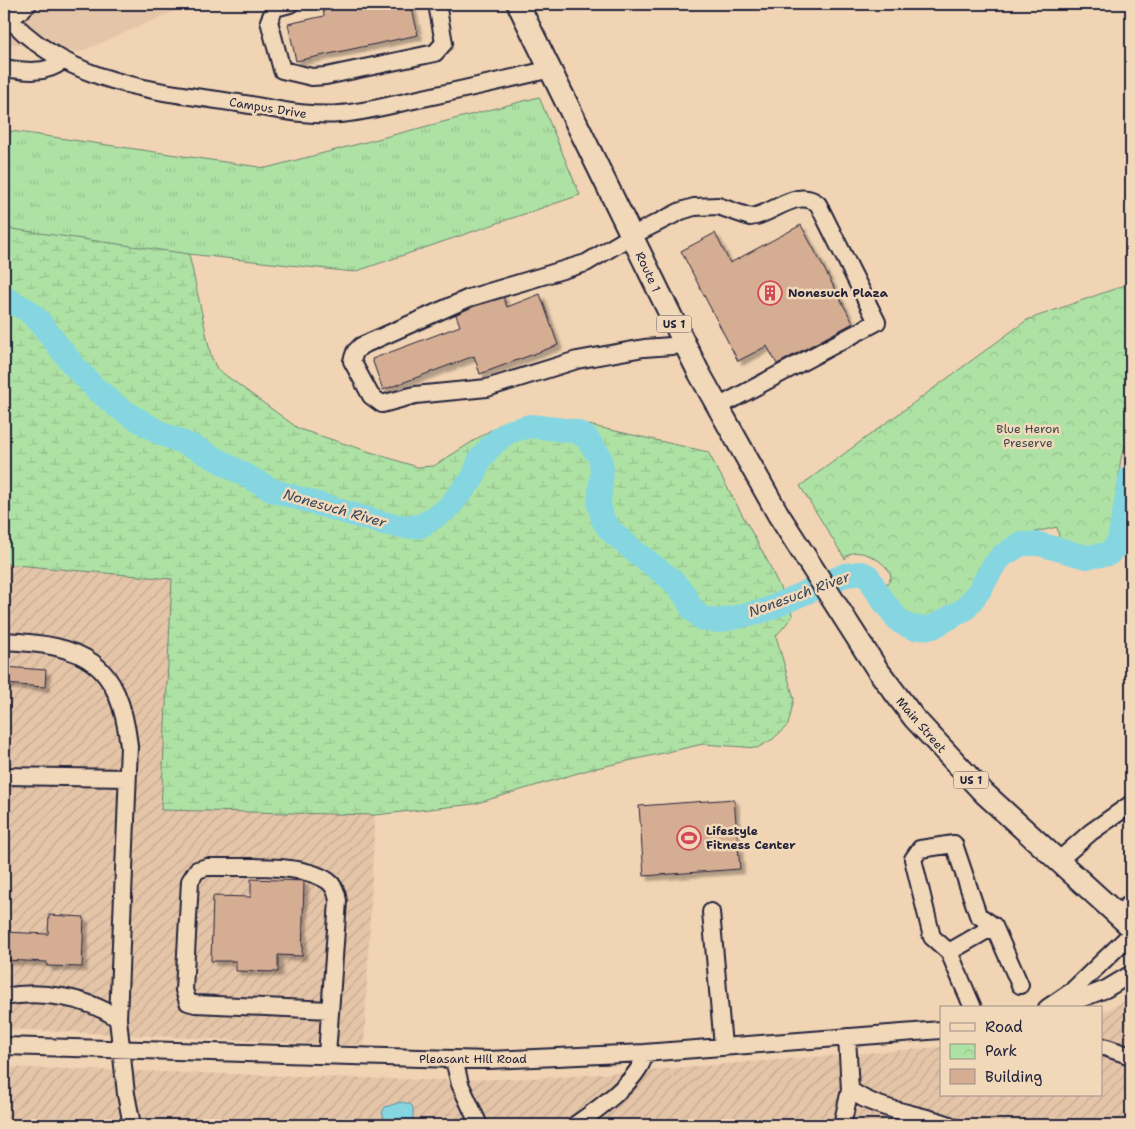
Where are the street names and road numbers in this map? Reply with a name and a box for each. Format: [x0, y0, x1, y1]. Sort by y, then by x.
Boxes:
street label: Campus Drive [228, 94, 308, 122]
street label: Route 1 [632, 249, 664, 295]
road number: US 1 [656, 316, 692, 332]
street label: Main Street [892, 694, 950, 756]
road number: US 1 [954, 772, 988, 788]
street label: Pleasant Hill Road [419, 1051, 527, 1067]

